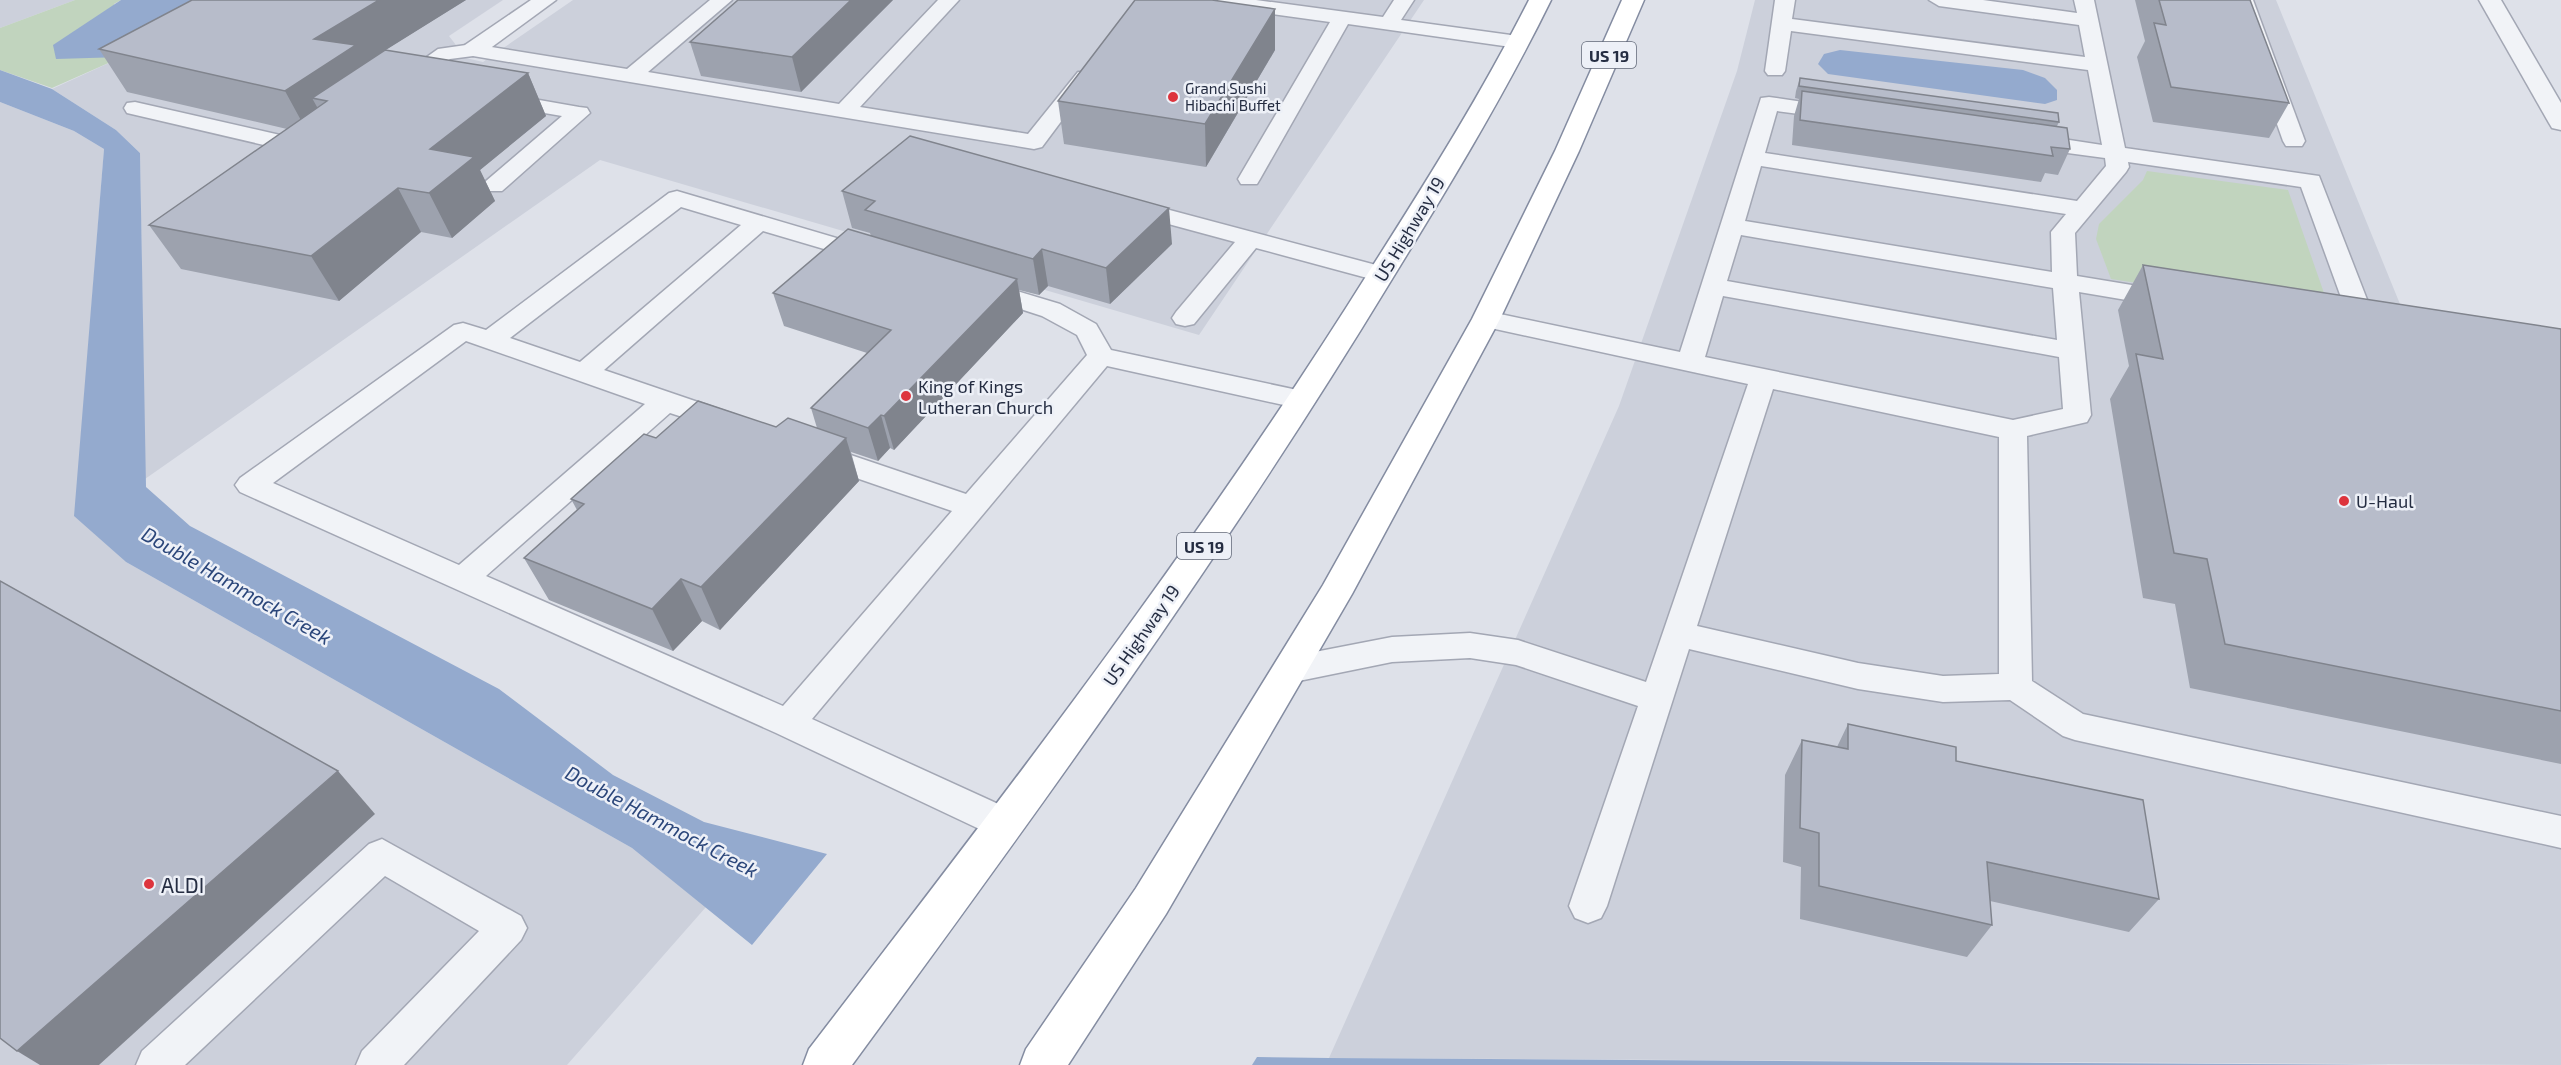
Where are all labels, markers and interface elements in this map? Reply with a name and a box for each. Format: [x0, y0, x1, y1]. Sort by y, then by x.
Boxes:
road number: US 19 [1582, 42, 1636, 68]
place label: Grand Sushi Hibachi Buffet [1185, 79, 1281, 114]
marker: Grand Sushi Hibachi Buffet [1166, 90, 1180, 104]
street label: US Highway 19 [1369, 173, 1449, 285]
place label: King of Kings Lutheran Church [918, 375, 1053, 418]
marker: King of Kings Lutheran Church [899, 389, 913, 403]
place label: U-Haul [2356, 490, 2414, 512]
marker: U-Haul [2337, 494, 2351, 508]
water label: Double Hammock Creek [138, 521, 336, 649]
road number: US 19 [1177, 533, 1231, 559]
street label: US Highway 19 [1098, 580, 1184, 690]
water label: Double Hammock Creek [561, 760, 763, 882]
place label: ALDI [161, 872, 204, 897]
marker: ALDI [142, 877, 156, 891]

